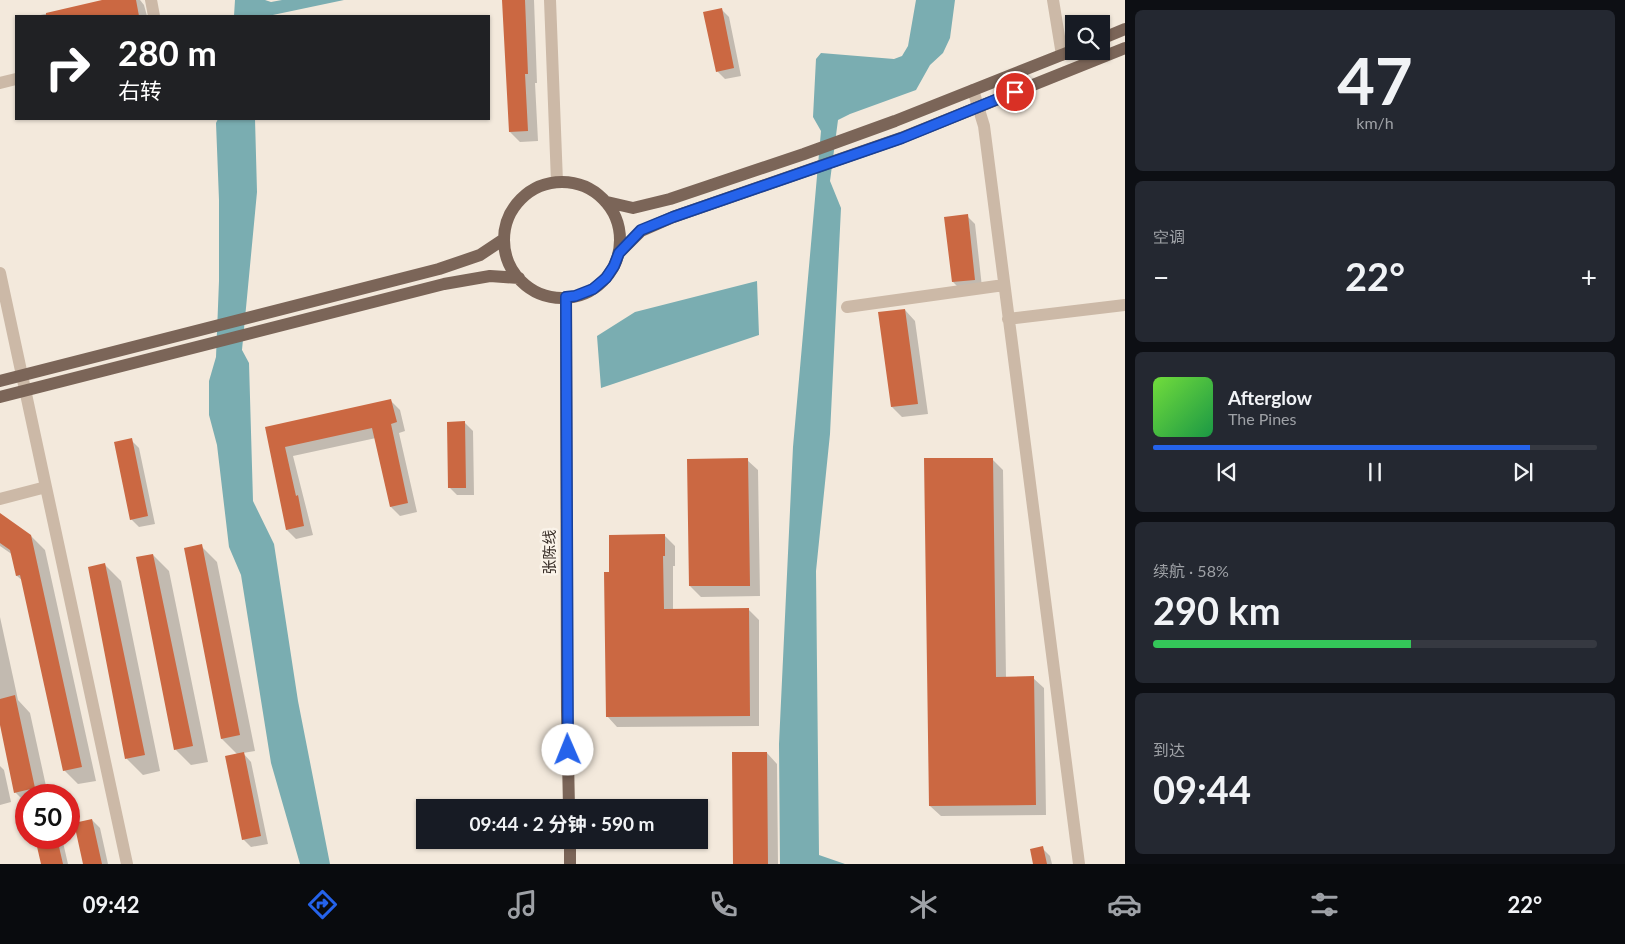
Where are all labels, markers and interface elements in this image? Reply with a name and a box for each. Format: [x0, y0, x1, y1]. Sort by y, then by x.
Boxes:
map controls [1065, 15, 1110, 60]
button: search [1065, 15, 1110, 60]
text: 280 m [118, 31, 217, 73]
icon: right [35, 35, 100, 100]
text: 47 [1337, 41, 1413, 119]
pin [994, 71, 1036, 113]
text: 右转 [118, 77, 162, 104]
icon: arrive [1001, 78, 1029, 106]
text: km/h [1356, 113, 1394, 132]
text: 空调 [1153, 227, 1185, 246]
text: 22° [1345, 253, 1405, 299]
text: − [1153, 260, 1169, 294]
text: + [1581, 260, 1597, 294]
text: Afterglow [1228, 386, 1312, 409]
text: The Pines [1228, 409, 1297, 428]
icon: previous [1213, 458, 1241, 486]
icon: pause [1361, 458, 1389, 486]
icon: next [1509, 458, 1537, 486]
street label: 张陈线 [540, 529, 558, 575]
text: 续航 · 58% [1153, 561, 1229, 580]
text: 290 km [1153, 587, 1281, 633]
position arrow [541, 723, 593, 775]
text: 到达 [1153, 740, 1185, 759]
text: 09:44 [1153, 766, 1251, 812]
speed limit sign: 50 [15, 784, 80, 849]
text: 09:44 · 2 分钟 · 590 m [469, 812, 655, 835]
icon: directions [305, 887, 340, 922]
icon: music [505, 887, 540, 922]
icon: phone [706, 887, 741, 922]
icon: climate [906, 887, 941, 922]
icon: car [1107, 887, 1142, 922]
icon: filters [1307, 887, 1342, 922]
text: 09:42 [83, 891, 139, 918]
text: 22° [1508, 891, 1542, 918]

